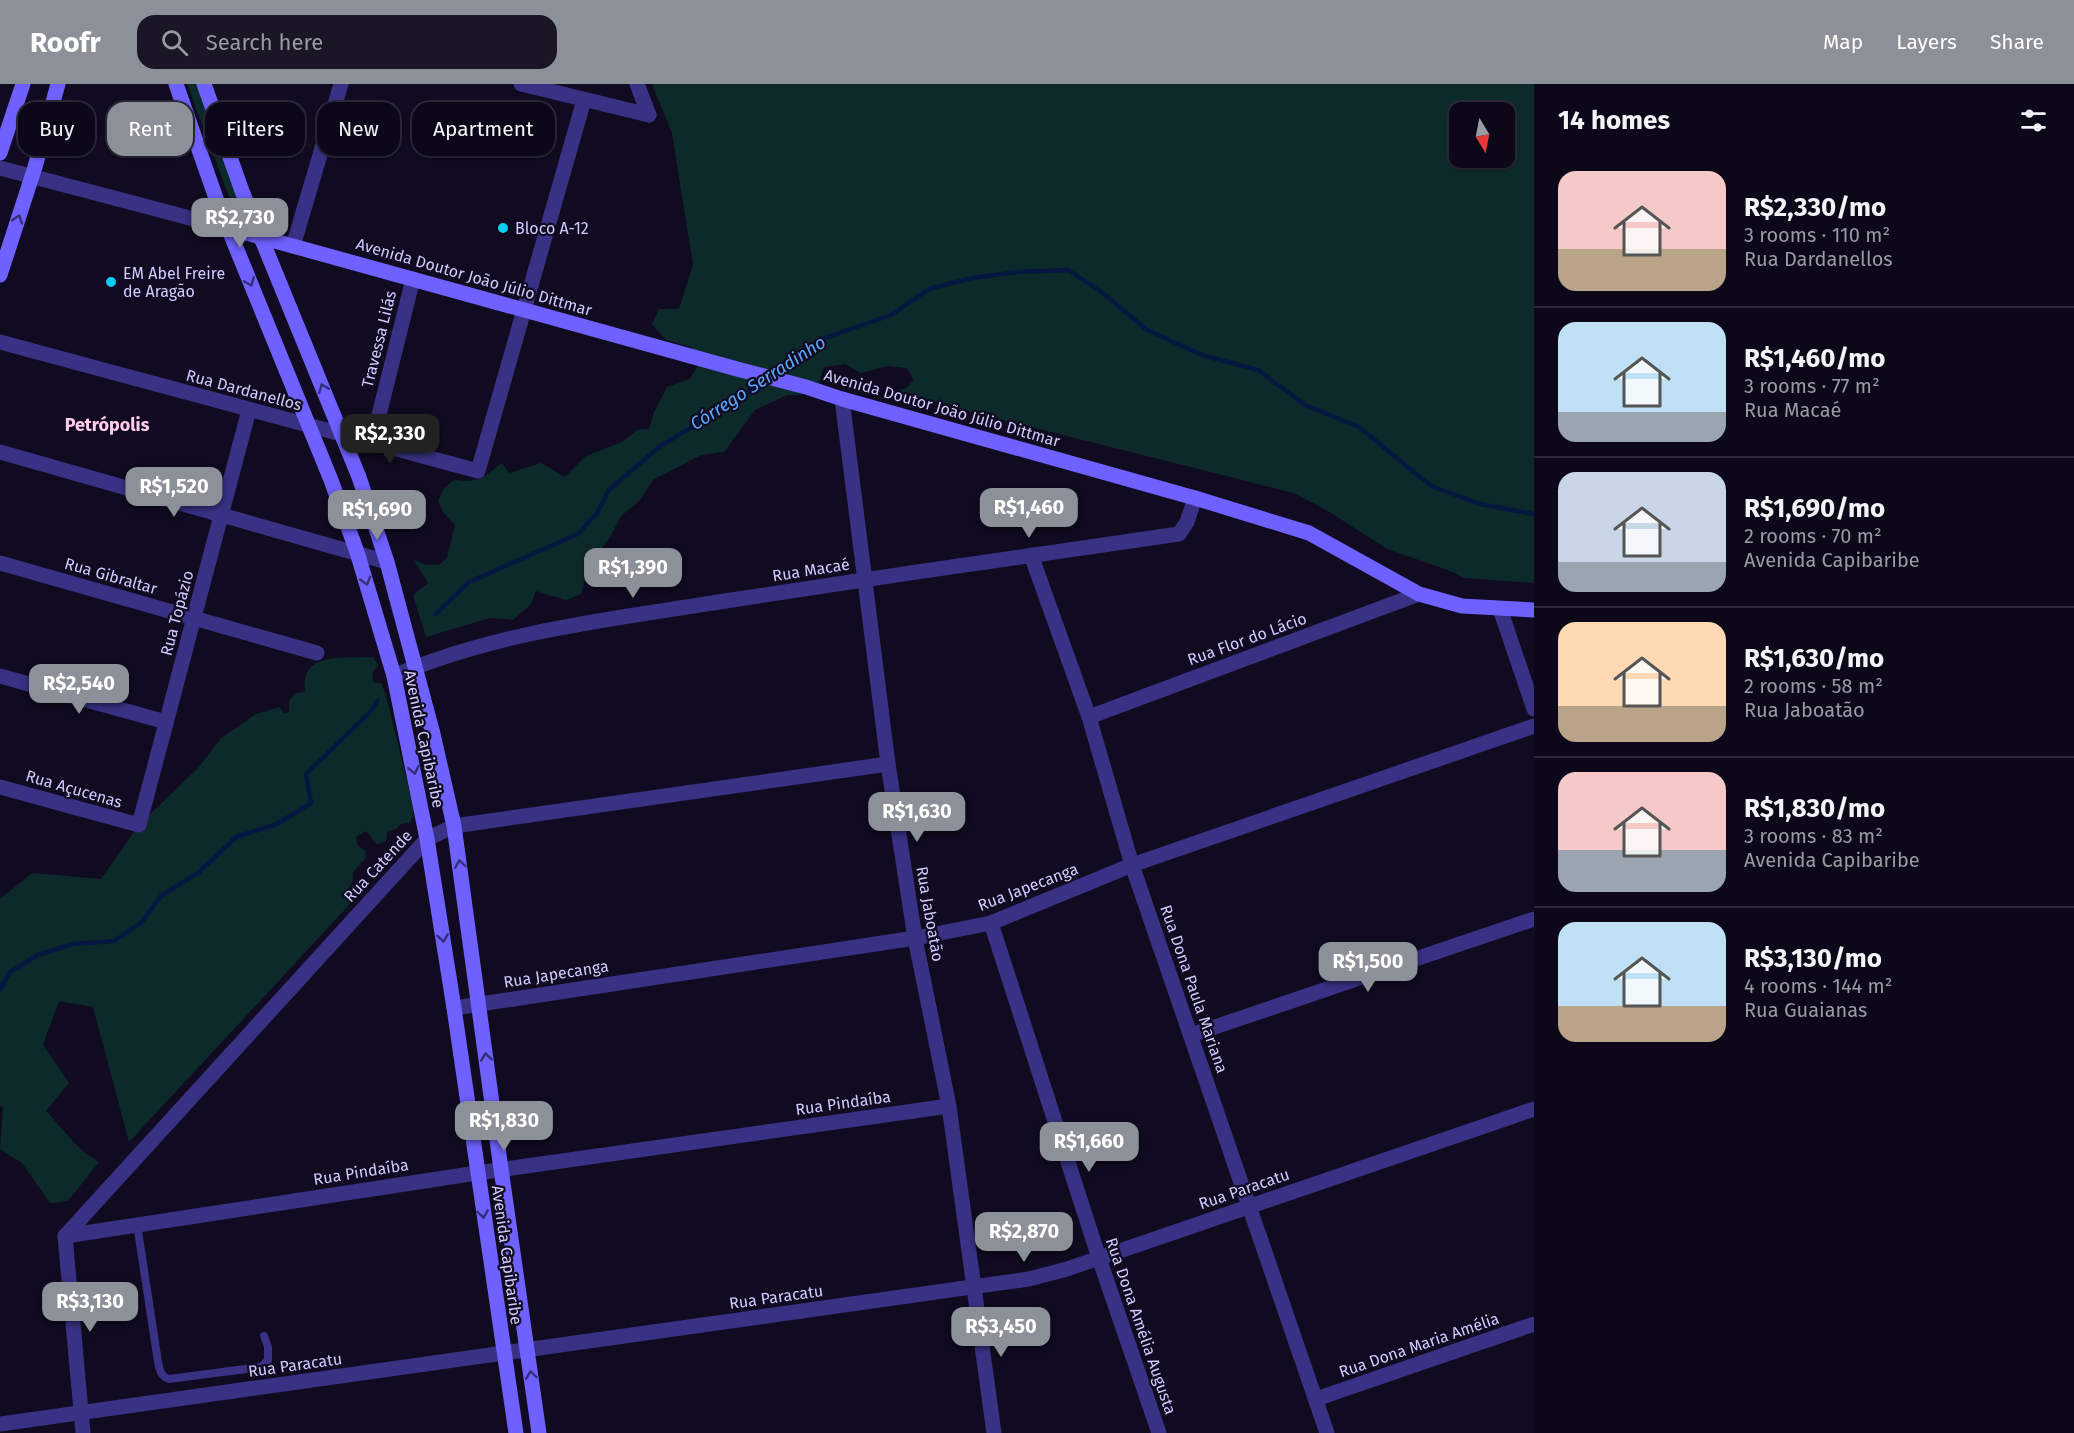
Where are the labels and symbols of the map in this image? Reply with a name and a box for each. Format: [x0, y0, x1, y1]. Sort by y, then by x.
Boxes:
north arrow [1449, 102, 1515, 168]
pin: R$2,730 [185, 198, 295, 249]
one-way arrow [11, 214, 23, 225]
place label: Bloco A-12 [515, 219, 589, 238]
marker: Bloco A-12 [496, 221, 510, 235]
street label: Avenida Doutor João Júlio Dittmar [354, 234, 595, 320]
place label: EM Abel Freire de Aragão [123, 264, 225, 301]
marker: EM Abel Freire de Aragão [104, 275, 118, 289]
one-way arrow [243, 276, 255, 287]
street label: Travessa Lilás [358, 289, 400, 389]
water label: Córrego Serradinho [686, 331, 830, 435]
street label: Rua Dardanellos [184, 365, 304, 415]
street label: Avenida Doutor João Júlio Dittmar [822, 365, 1063, 451]
one-way arrow [318, 383, 330, 394]
district label: Petrópolis [65, 414, 150, 436]
pin: R$2,330 [335, 414, 445, 465]
pin: R$1,520 [119, 467, 229, 518]
pin: R$1,460 [974, 488, 1084, 539]
pin: R$1,690 [322, 490, 432, 541]
pin: R$1,390 [578, 548, 688, 599]
street label: Rua Gibraltar [63, 554, 160, 599]
street label: Rua Macaé [771, 555, 851, 585]
street label: Rua Topázio [156, 568, 198, 658]
one-way arrow [359, 576, 371, 586]
street label: Rua Flor do Lácio [1185, 609, 1309, 669]
pin: R$2,540 [24, 664, 134, 715]
street label: Avenida Capibaribe [400, 668, 448, 810]
one-way arrow [407, 765, 420, 775]
street label: Rua Açucenas [23, 766, 124, 813]
pin: R$1,630 [862, 792, 972, 843]
street label: Rua Catende [340, 826, 416, 906]
one-way arrow [454, 859, 466, 869]
street label: Rua Japecanga [975, 859, 1081, 915]
street label: Rua Jaboatão [912, 865, 948, 963]
street label: Rua Dona Paula Mariana [1156, 902, 1232, 1076]
one-way arrow [436, 933, 449, 943]
pin: R$1,500 [1313, 942, 1423, 993]
street label: Rua Japecanga [502, 956, 610, 992]
one-way arrow [481, 1053, 493, 1062]
street label: Rua Pindaíba [794, 1087, 892, 1119]
pin: R$1,830 [449, 1101, 559, 1152]
pin: R$1,660 [1034, 1122, 1144, 1173]
street label: Rua Pindaíba [312, 1155, 410, 1189]
street label: Rua Paracatu [1196, 1165, 1292, 1213]
street label: Avenida Capibaribe [488, 1184, 526, 1326]
one-way arrow [476, 1209, 488, 1219]
pin: R$2,870 [969, 1212, 1079, 1263]
street label: Rua Dona Amélia Augusta [1102, 1235, 1180, 1417]
street label: Rua Paracatu [728, 1281, 824, 1313]
pin: R$3,130 [35, 1282, 145, 1333]
pin: R$3,450 [946, 1307, 1056, 1358]
street label: Rua Dona Maria Amélia [1336, 1309, 1502, 1381]
street label: Rua Paracatu [247, 1349, 343, 1381]
one-way arrow [525, 1370, 537, 1380]

